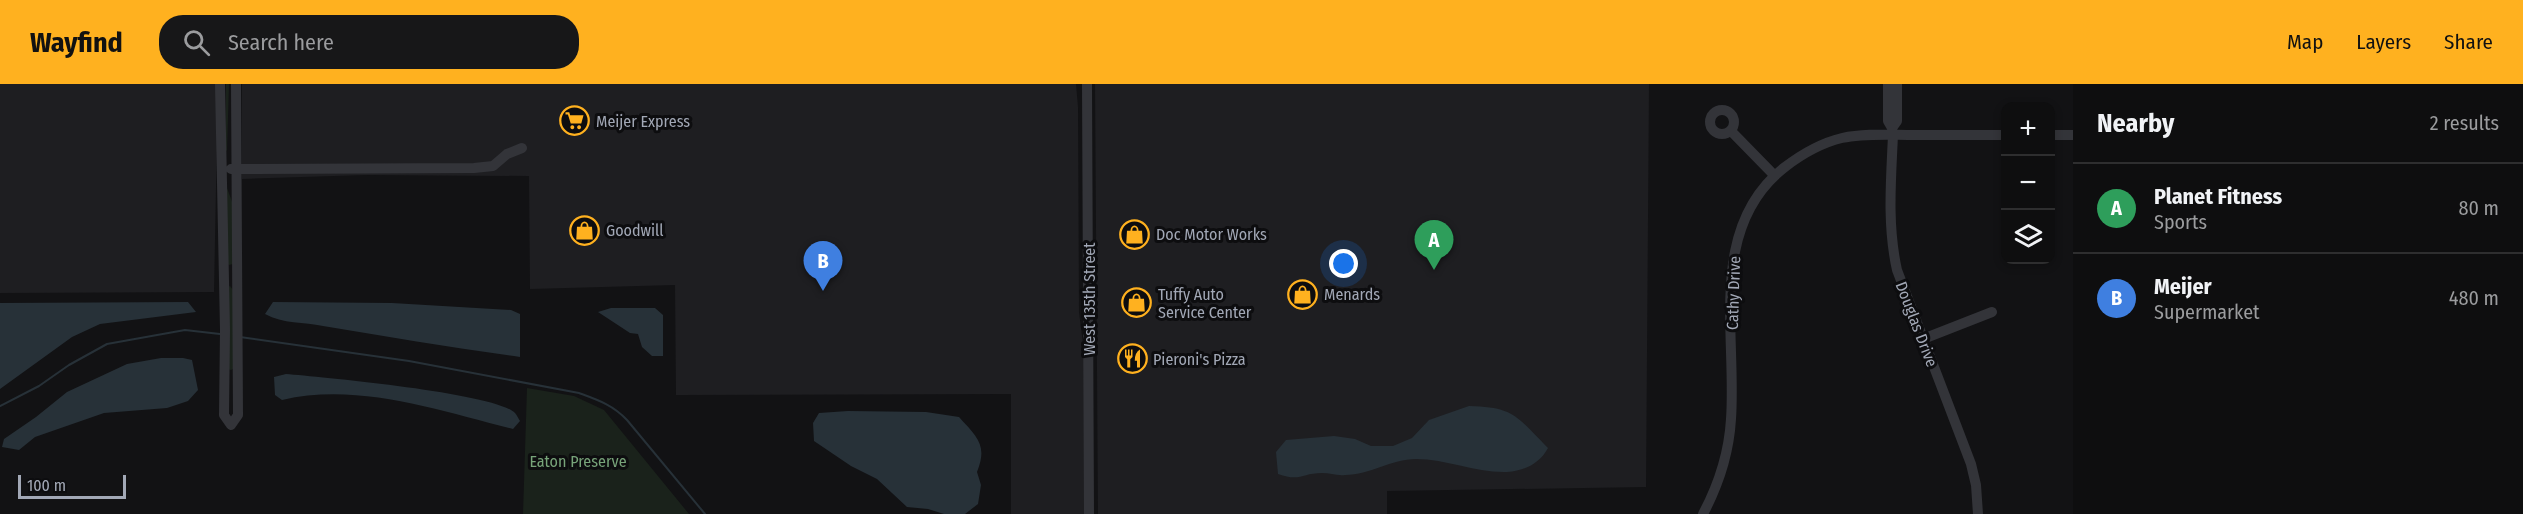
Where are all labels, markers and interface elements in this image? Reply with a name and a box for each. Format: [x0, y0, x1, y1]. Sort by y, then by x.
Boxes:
search box [159, 15, 579, 69]
text: Wayfind [30, 26, 123, 59]
icon: search [180, 26, 213, 59]
text: Search here [228, 29, 334, 56]
text: Map [2287, 29, 2323, 55]
text: Layers [2356, 29, 2411, 55]
text: Share [2444, 29, 2493, 55]
map controls [2001, 102, 2055, 264]
button: + [2001, 102, 2055, 156]
supermarket icon: Meijer Express [559, 105, 591, 137]
text: Nearby [2097, 108, 2174, 139]
text: 2 results [2430, 111, 2499, 135]
place label: Meijer Express [596, 112, 690, 131]
button: − [2001, 156, 2055, 210]
text: Planet Fitness [2154, 183, 2282, 210]
text: A [2111, 196, 2122, 220]
text: 80 m [2459, 196, 2499, 220]
button: layers [2001, 210, 2055, 264]
text: Sports [2154, 210, 2207, 234]
shop icon: Goodwill [569, 214, 601, 246]
shop icon: Doc Motor Works [1119, 218, 1151, 250]
pin: A [1414, 220, 1454, 270]
place label: Goodwill [606, 221, 664, 240]
place label: Doc Motor Works [1156, 225, 1267, 244]
pin: B [804, 242, 842, 291]
street label: West 135th Street [1080, 242, 1099, 356]
your location [1329, 249, 1358, 278]
street label: Cathy Drive [1723, 256, 1744, 330]
text: Meijer [2154, 273, 2212, 300]
shop icon: Menards [1287, 278, 1319, 310]
street label: Douglas Drive [1892, 279, 1942, 370]
place label: Tuffy Auto Service Center [1158, 285, 1252, 322]
place label: Menards [1324, 285, 1380, 304]
text: B [2111, 286, 2122, 310]
text: 480 m [2449, 286, 2499, 310]
shop icon: Tuffy Auto Service Center [1121, 287, 1153, 319]
text: Supermarket [2154, 300, 2260, 324]
restaurant icon: Pieroni's Pizza [1116, 343, 1148, 375]
place label: Pieroni's Pizza [1153, 350, 1246, 369]
park label: Eaton Preserve [529, 452, 627, 471]
scale bar [18, 472, 126, 500]
text: 100 m [27, 476, 66, 495]

